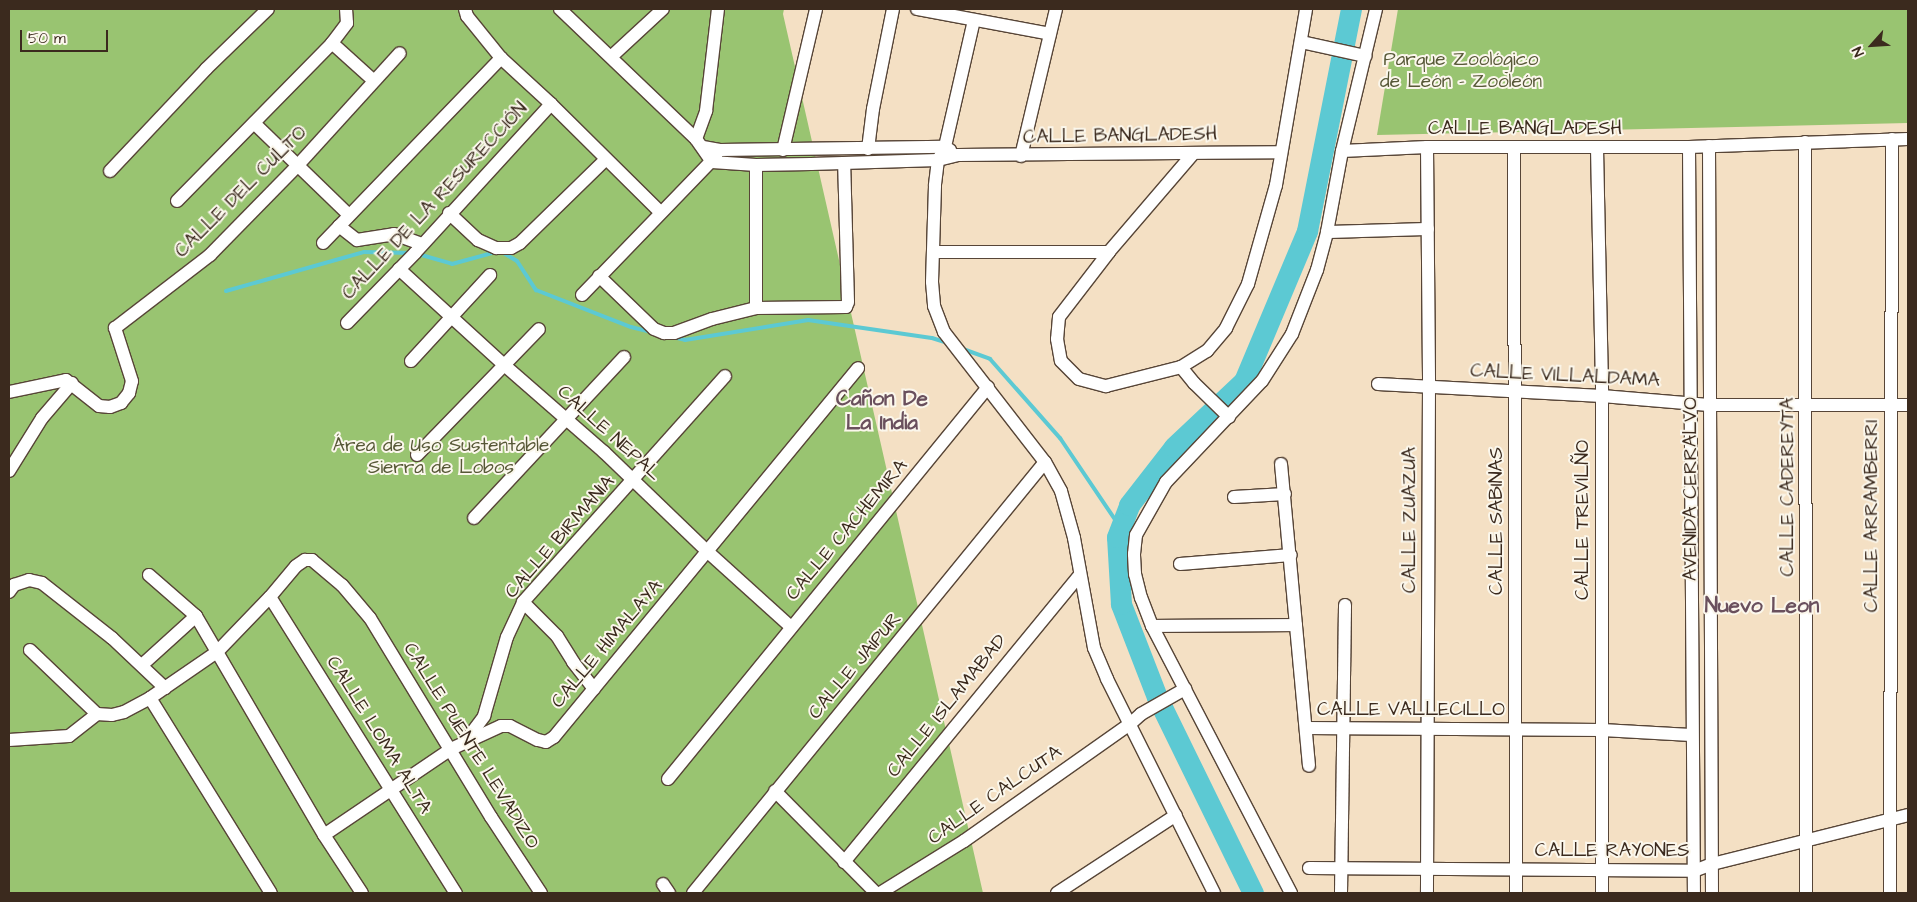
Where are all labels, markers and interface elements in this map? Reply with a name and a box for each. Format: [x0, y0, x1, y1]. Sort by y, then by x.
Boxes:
scale bar [22, 20, 110, 52]
north arrow [1847, 20, 1897, 70]
text: 50 m [28, 28, 66, 49]
text: N [1848, 43, 1869, 60]
park label: Parque Zoológico de León - Zooleón [1380, 49, 1542, 93]
street label: CALLE DE LA RESURECCIÓN [337, 98, 533, 304]
street label: CALLE BANGLADESH [1428, 118, 1622, 140]
street label: CALLE DEL CULTO [170, 121, 312, 263]
street label: CALLE BANGLADESH [1023, 123, 1217, 149]
street label: CALLE VILLALDAMA [1470, 360, 1660, 392]
street label: CALLE NEPAL [553, 381, 665, 485]
district label: Cañon De La India [836, 386, 928, 436]
street label: AVENIDA CERRALVO [1680, 397, 1702, 581]
street label: CALLE CADEREYTA [1777, 398, 1799, 576]
street label: CALLE ARRAMBERRI [1861, 420, 1883, 612]
park label: Área de Uso Sustentable Sierra de Lobos [333, 435, 549, 479]
street label: CALLE TREVILÑO [1572, 440, 1594, 600]
street label: CALLE ZUAZUA [1399, 447, 1421, 593]
street label: CALLE SABINAS [1486, 447, 1508, 595]
street label: CALLE CACHEMIRA [781, 455, 913, 605]
street label: CALLE BIRMANIA [500, 471, 620, 603]
street label: CALLE HIMALAYA [547, 575, 667, 713]
district label: Nuevo Leon [1705, 593, 1819, 619]
street label: CALLE JAIPUR [804, 608, 906, 724]
street label: CALLE ISLAMABAD [882, 630, 1012, 782]
street label: CALLE PUENTE LEVADIZO [398, 639, 544, 853]
street label: CALLE LOMA ALTA [321, 652, 437, 818]
street label: CALLE VALLECILLO [1317, 699, 1505, 721]
street label: CALLE CALCUTA [924, 740, 1066, 850]
street label: CALLE RAYONES [1535, 840, 1689, 862]

